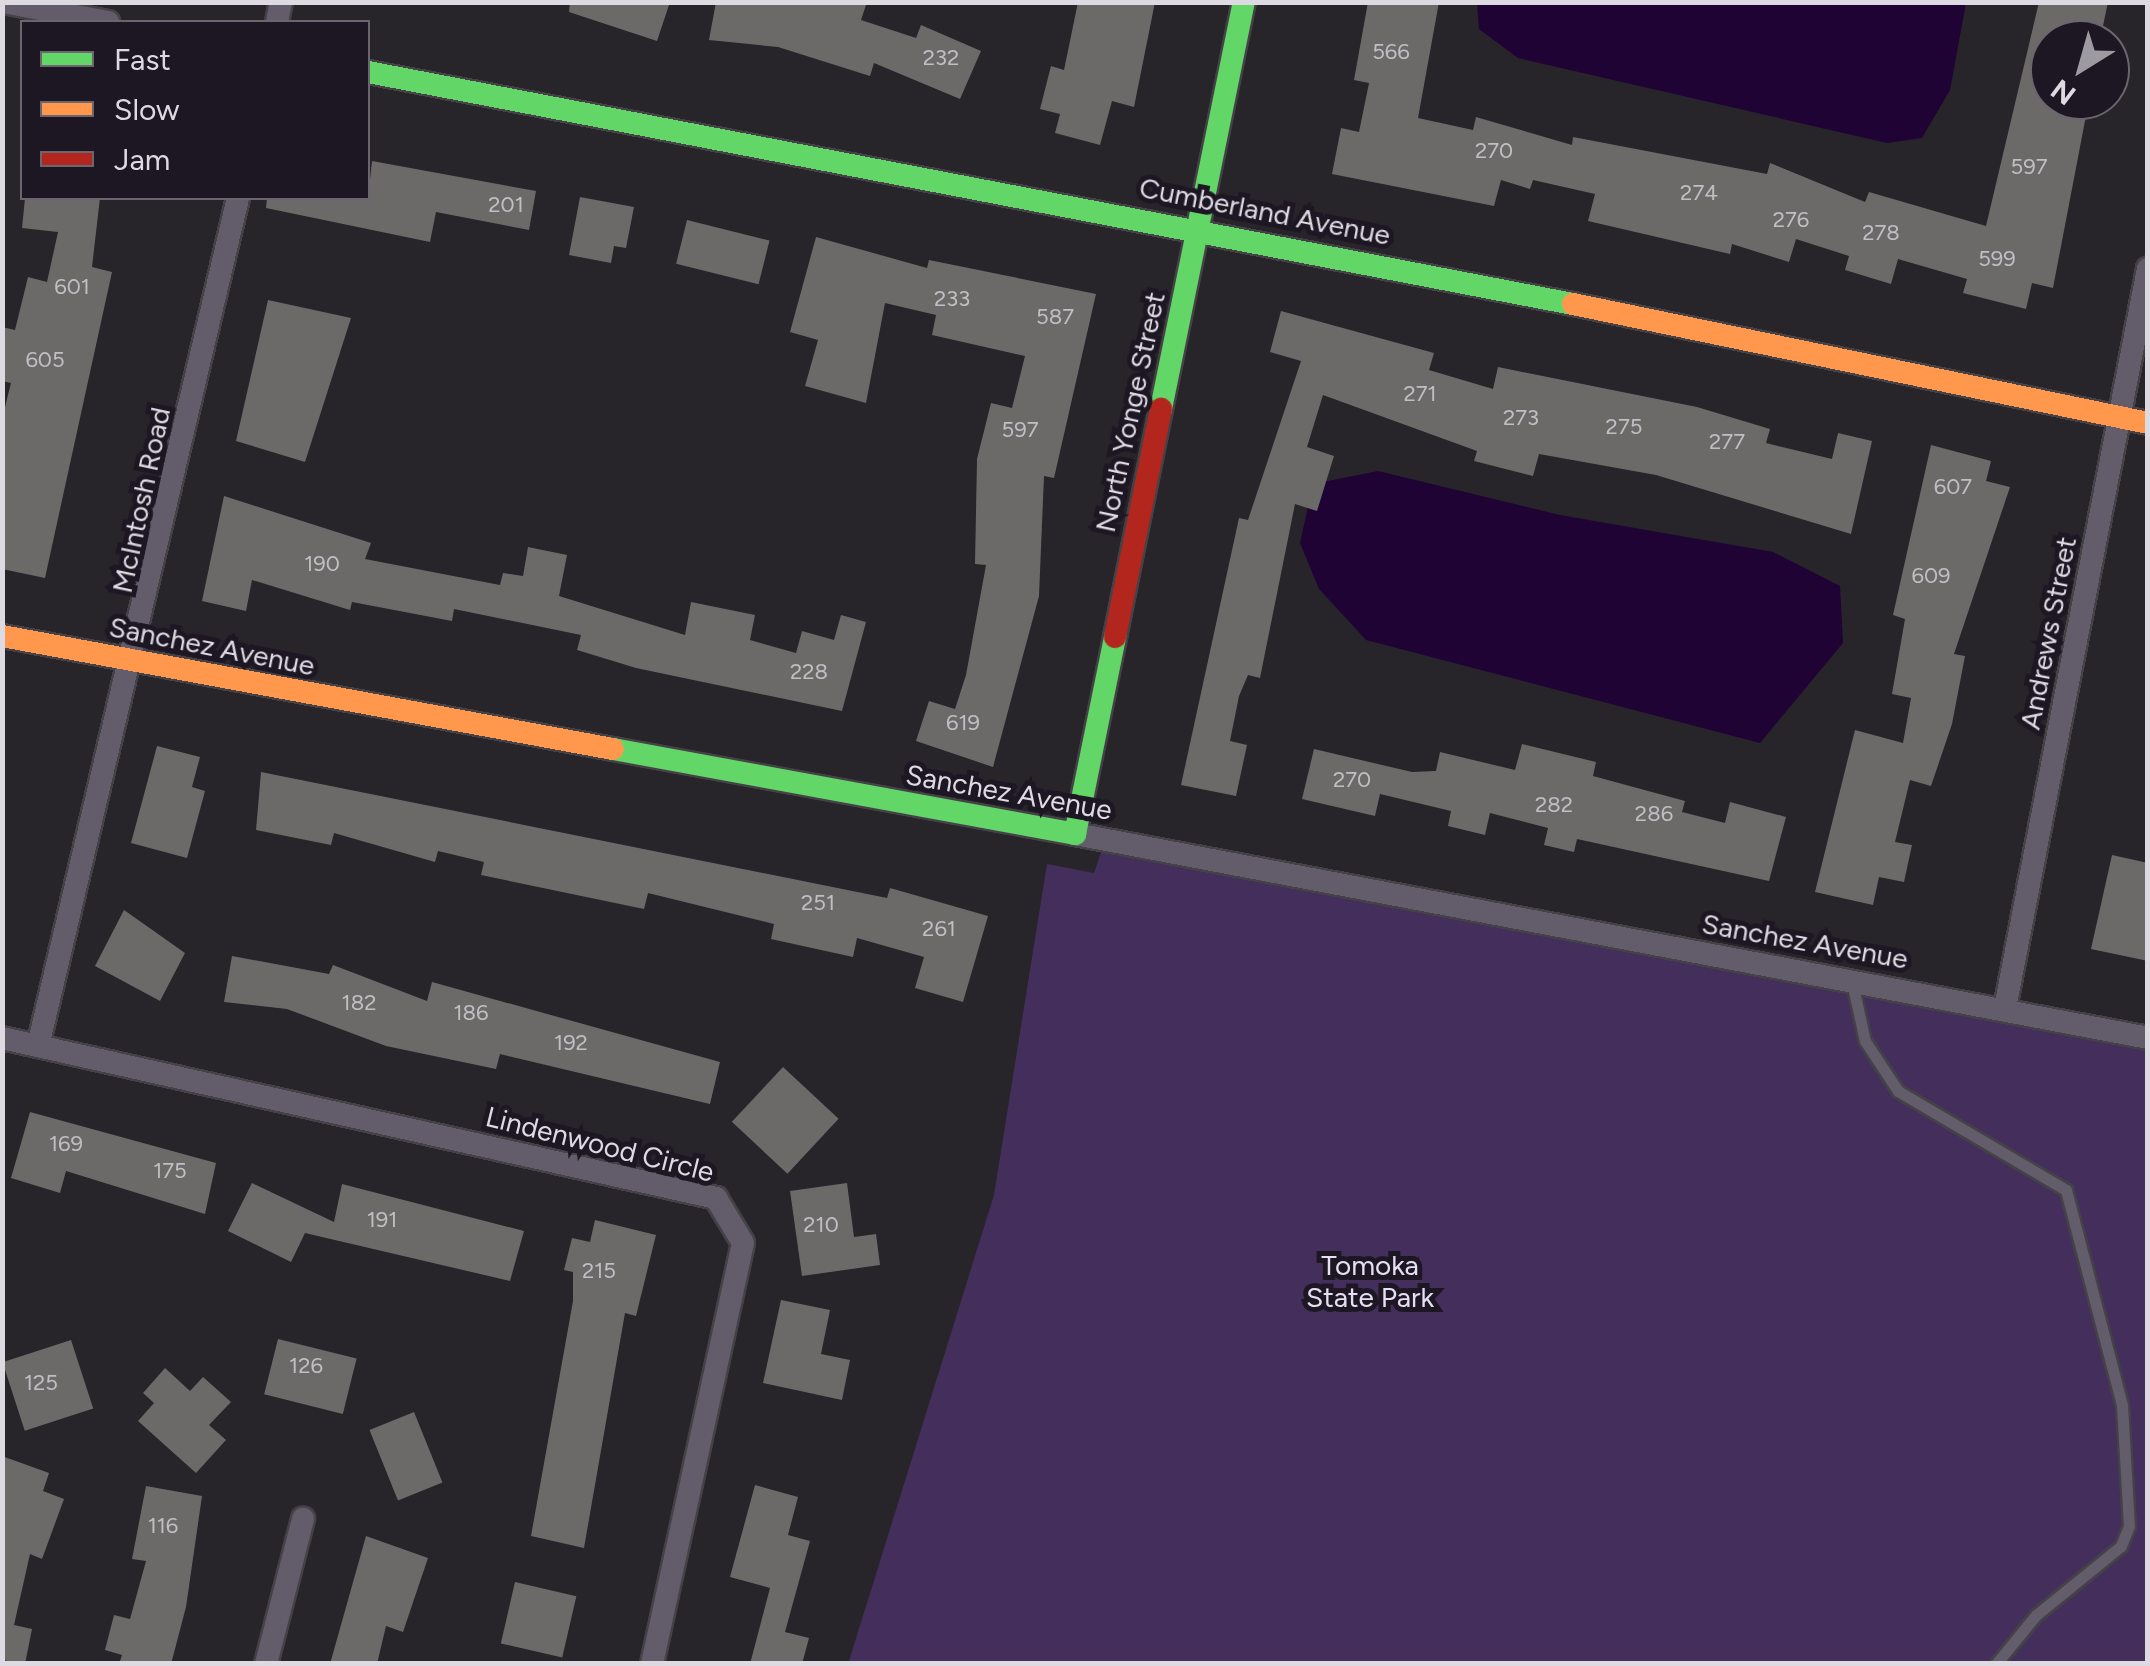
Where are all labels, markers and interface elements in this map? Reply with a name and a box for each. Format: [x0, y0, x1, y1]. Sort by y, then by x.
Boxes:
legend [20, 20, 370, 200]
north arrow [2030, 20, 2130, 120]
house number: 566 [1372, 39, 1410, 65]
text: Fast [114, 41, 171, 78]
house number: 232 [923, 45, 959, 71]
text: N [2044, 72, 2082, 112]
text: Slow [114, 91, 180, 128]
house number: 270 [1475, 138, 1513, 164]
text: Jam [114, 141, 170, 178]
house number: 597 [2011, 154, 2047, 180]
street label: Cumberland Avenue [1137, 170, 1393, 252]
house number: 274 [1680, 180, 1718, 206]
house number: 201 [488, 192, 524, 218]
house number: 276 [1773, 207, 1809, 233]
house number: 278 [1862, 220, 1900, 246]
house number: 599 [1978, 246, 2016, 272]
house number: 601 [54, 274, 90, 300]
house number: 233 [934, 286, 970, 312]
street label: North Yonge Street [1088, 289, 1172, 535]
house number: 587 [1036, 304, 1074, 330]
house number: 605 [25, 347, 65, 373]
house number: 271 [1403, 381, 1437, 407]
street label: McIntosh Road [105, 404, 177, 596]
house number: 273 [1503, 405, 1539, 431]
house number: 275 [1606, 414, 1642, 440]
house number: 597 [1002, 417, 1038, 443]
house number: 277 [1709, 429, 1745, 455]
house number: 607 [1934, 474, 1972, 500]
street label: Andrews Street [2013, 534, 2083, 732]
house number: 190 [304, 551, 340, 577]
house number: 609 [1911, 563, 1951, 589]
street label: Sanchez Avenue [106, 610, 318, 682]
house number: 228 [790, 659, 828, 685]
house number: 619 [946, 710, 980, 736]
street label: Sanchez Avenue [903, 757, 1115, 827]
house number: 270 [1333, 767, 1371, 793]
house number: 282 [1535, 792, 1573, 818]
house number: 286 [1635, 801, 1673, 827]
house number: 251 [801, 890, 835, 916]
street label: Sanchez Avenue [1699, 906, 1911, 976]
house number: 261 [922, 916, 956, 942]
house number: 182 [342, 990, 376, 1016]
house number: 186 [453, 1000, 489, 1026]
house number: 192 [554, 1030, 588, 1056]
street label: Lindenwood Circle [482, 1099, 718, 1189]
house number: 169 [49, 1131, 83, 1157]
house number: 175 [153, 1158, 187, 1184]
house number: 191 [367, 1207, 397, 1233]
house number: 210 [803, 1212, 839, 1238]
park label: Tomoka State Park [1306, 1248, 1434, 1314]
house number: 215 [582, 1258, 616, 1284]
house number: 126 [289, 1353, 323, 1379]
house number: 125 [24, 1370, 58, 1396]
house number: 116 [148, 1513, 178, 1539]

